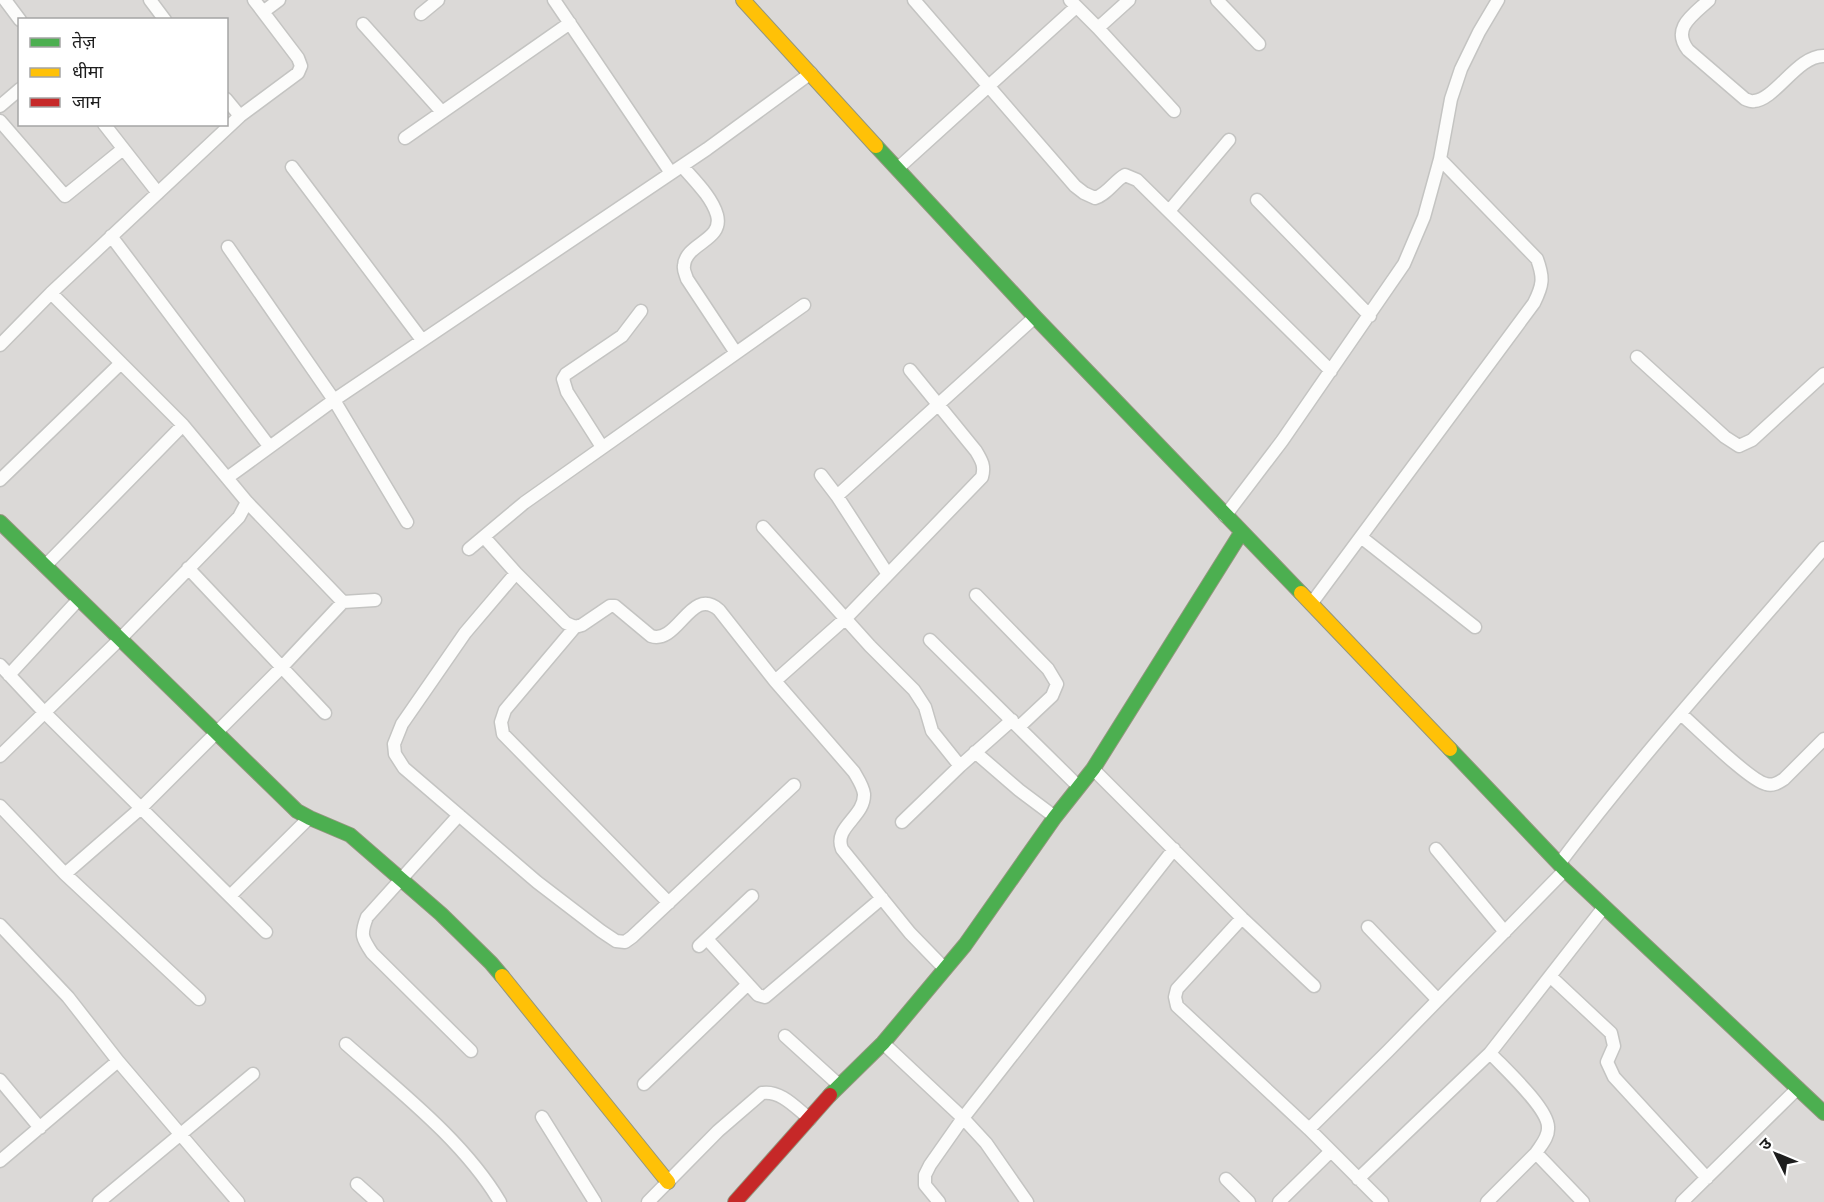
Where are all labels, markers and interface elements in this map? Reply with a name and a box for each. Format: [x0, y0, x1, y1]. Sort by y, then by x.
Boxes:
legend [18, 18, 228, 126]
text: तेज़ [72, 30, 96, 53]
text: धीमा [72, 60, 103, 83]
text: जाम [72, 90, 102, 113]
north arrow [1746, 1124, 1806, 1184]
text: उ [1755, 1133, 1776, 1154]

